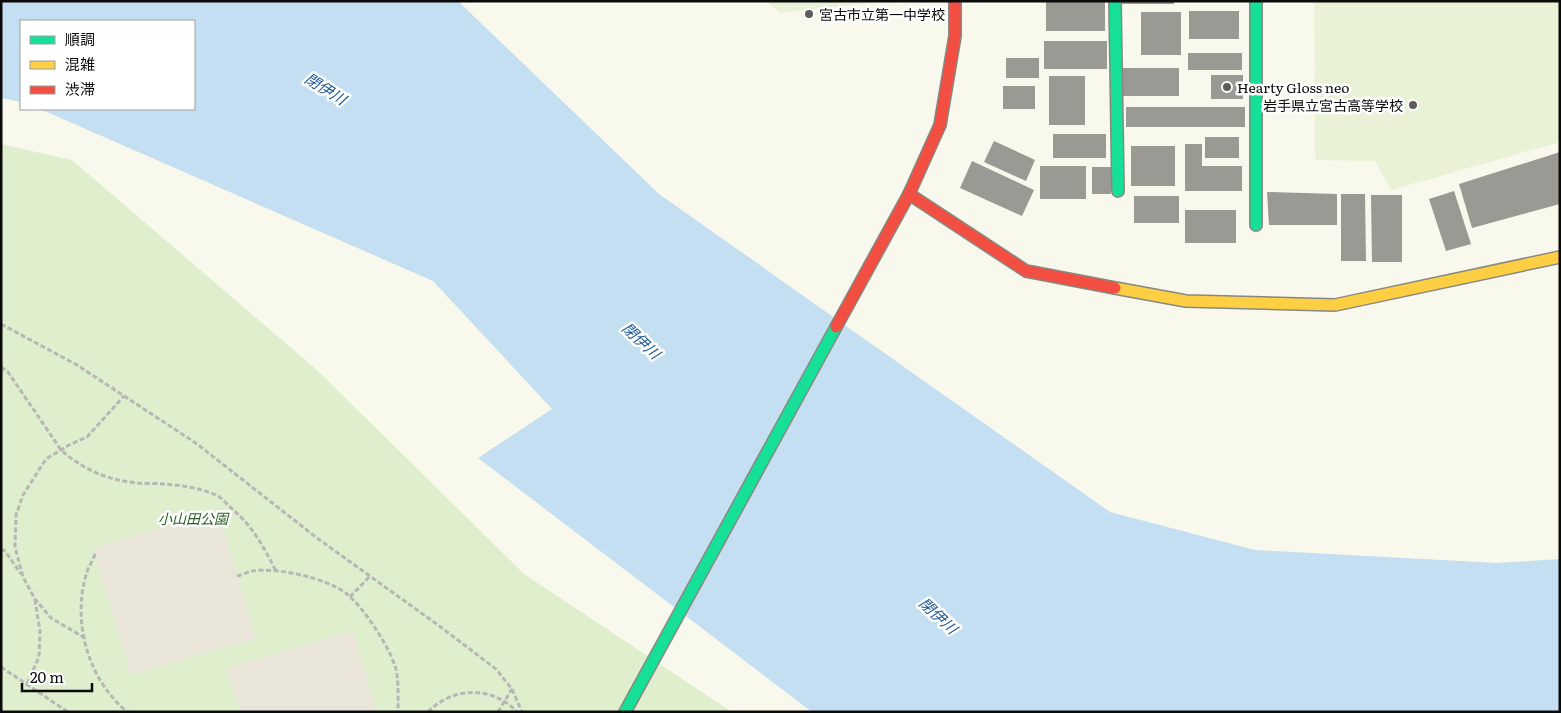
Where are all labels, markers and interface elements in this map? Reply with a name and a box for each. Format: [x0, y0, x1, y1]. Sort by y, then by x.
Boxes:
place label: 宮古市立第一中学校 [819, 4, 945, 24]
marker: 宮古市立第一中学校 [803, 8, 815, 20]
legend [20, 20, 195, 110]
text: 順調 [65, 27, 95, 50]
text: 混雑 [65, 52, 95, 75]
water label: 閉伊川 [301, 66, 353, 111]
text: 渋滞 [65, 77, 95, 100]
place label: Hearty Gloss neo [1237, 77, 1350, 97]
marker: Hearty Gloss neo [1221, 81, 1233, 93]
place label: 岩手県立宮古高等学校 [1263, 95, 1403, 115]
marker: 岩手県立宮古高等学校 [1407, 99, 1419, 111]
water label: 閉伊川 [618, 316, 668, 365]
park label: 小山田公園 [158, 508, 230, 528]
water label: 閉伊川 [915, 591, 965, 640]
scale bar [22, 660, 92, 692]
text: 20 m [30, 665, 64, 688]

